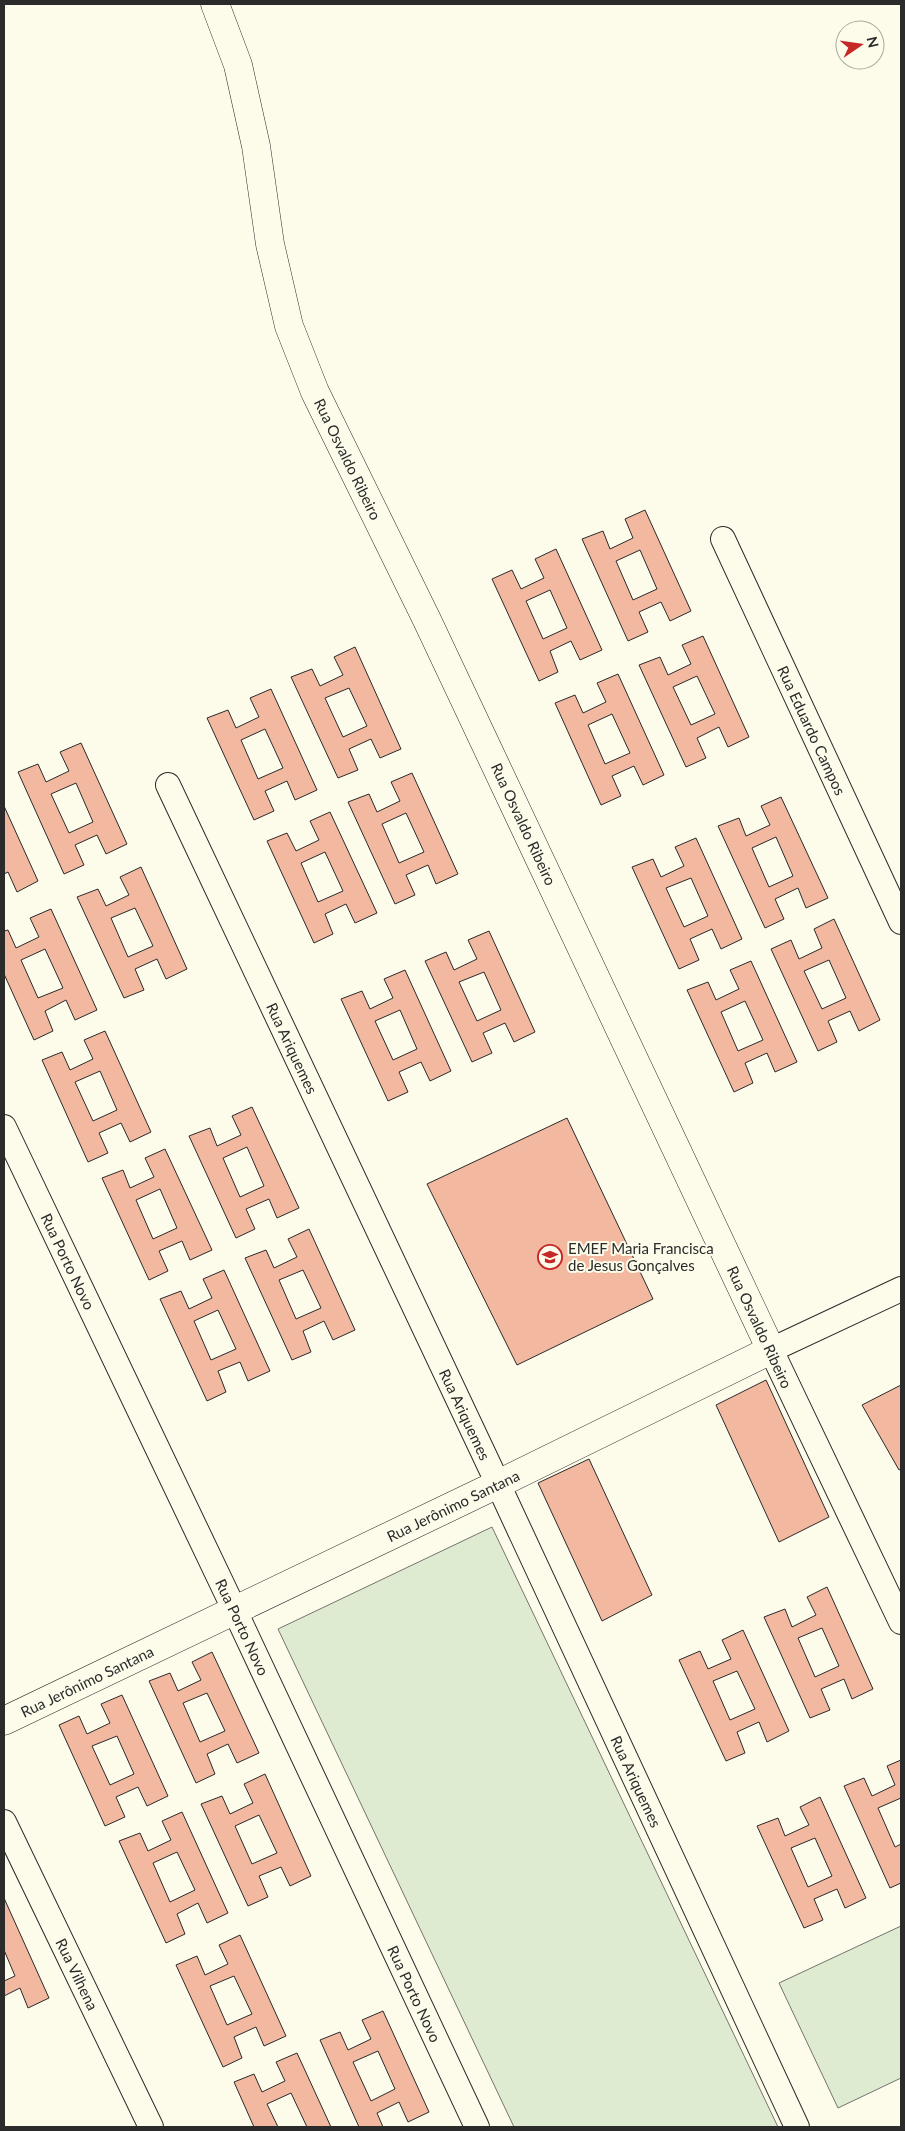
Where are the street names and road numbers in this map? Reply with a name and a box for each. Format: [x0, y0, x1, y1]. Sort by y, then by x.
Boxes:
street label: Rua Osvaldo Ribeiro [311, 395, 385, 523]
street label: Rua Eduardo Campos [774, 663, 850, 798]
street label: Rua Osvaldo Ribeiro [488, 760, 560, 888]
street label: Rua Ariquemes [263, 1000, 321, 1097]
street label: Rua Porto Novo [38, 1210, 99, 1313]
street label: Rua Osvaldo Ribeiro [724, 1263, 796, 1391]
street label: Rua Ariquemes [436, 1366, 494, 1463]
street label: Rua Jerônimo Santana [384, 1466, 522, 1545]
street label: Rua Porto Novo [212, 1576, 273, 1678]
street label: Rua Jerônimo Santana [18, 1642, 156, 1721]
street label: Rua Ariquemes [607, 1733, 665, 1830]
street label: Rua Vilhena [52, 1935, 102, 2013]
street label: Rua Porto Novo [384, 1942, 445, 2045]

